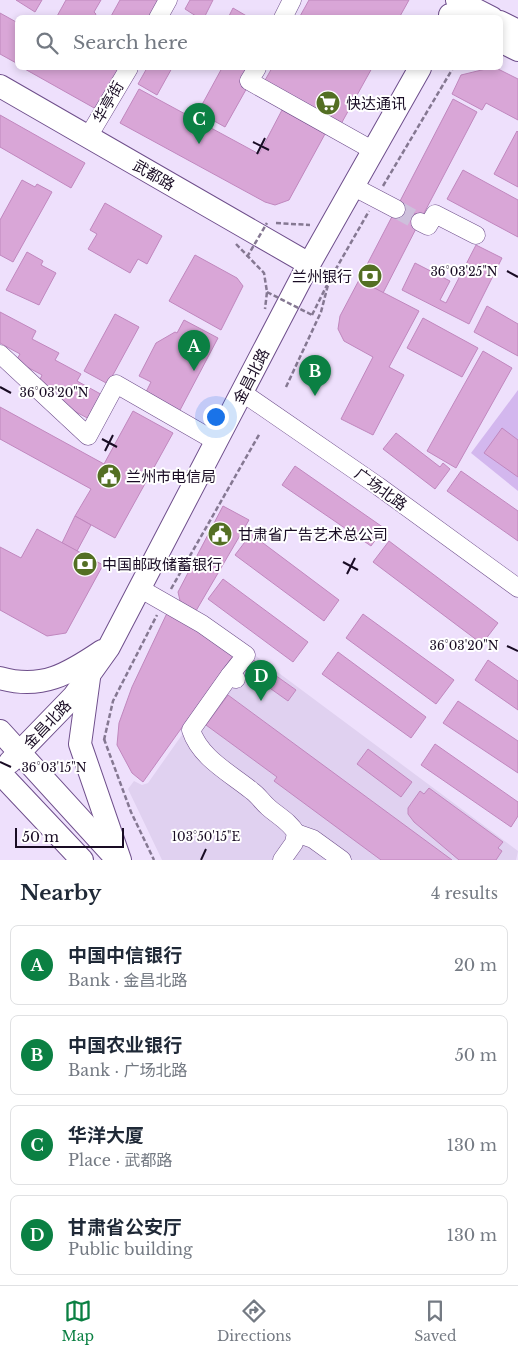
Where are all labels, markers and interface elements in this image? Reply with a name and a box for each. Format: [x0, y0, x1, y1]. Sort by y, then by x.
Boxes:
search box [15, 15, 503, 70]
icon: search [33, 29, 61, 57]
text: Search here [73, 31, 188, 54]
street label: 华亭街 [89, 78, 127, 126]
supermarket icon: 快达通讯 [315, 90, 341, 116]
place label: 快达通讯 [346, 94, 406, 113]
pin: C [183, 103, 215, 144]
street label: 武都路 [130, 156, 178, 194]
bank icon: 兰州银行 [357, 263, 383, 289]
text: 36°03'25"N [430, 264, 498, 279]
place label: 兰州银行 [292, 267, 352, 286]
pin: A [178, 330, 210, 371]
street label: 金昌北路 [229, 345, 273, 407]
pin: B [299, 355, 331, 396]
text: 36°03'20"N [20, 385, 89, 400]
your location [203, 404, 229, 430]
public building icon: 兰州市电信局 [96, 463, 122, 489]
street label: 广场北路 [351, 464, 411, 514]
place label: 兰州市电信局 [126, 467, 216, 486]
public building icon: 甘肃省广告艺术总公司 [207, 521, 233, 547]
place label: 甘肃省广告艺术总公司 [238, 525, 388, 544]
bank icon: 中国邮政储蓄银行 [72, 551, 98, 577]
place label: 中国邮政储蓄银行 [102, 555, 222, 574]
text: 36°03'20"N [430, 638, 499, 653]
pin: D [245, 660, 277, 701]
street label: 金昌北路 [19, 696, 75, 752]
text: 36°03'15"N [21, 760, 87, 775]
scale bar [15, 825, 124, 848]
text: 50 m [22, 828, 59, 846]
text: 103°50'15"E [172, 829, 241, 844]
text: Nearby [20, 880, 101, 906]
text: 4 results [431, 883, 498, 903]
text: 中国中信银行 [68, 944, 182, 967]
text: A [31, 955, 43, 975]
text: 20 m [454, 955, 497, 975]
text: Bank · 金昌北路 [68, 970, 188, 990]
text: 中国农业银行 [68, 1034, 182, 1057]
text: B [31, 1045, 43, 1065]
text: 50 m [455, 1045, 497, 1065]
text: Bank · 广场北路 [68, 1060, 188, 1080]
text: 华洋大厦 [68, 1124, 144, 1147]
text: C [30, 1135, 44, 1155]
text: 130 m [447, 1135, 497, 1155]
text: Place · 武都路 [68, 1150, 173, 1170]
text: 甘肃省公安厅 [68, 1216, 182, 1239]
text: D [30, 1225, 44, 1245]
text: 130 m [447, 1225, 497, 1245]
text: Public building [68, 1239, 193, 1259]
tab: Map [61, 1297, 94, 1345]
tab: Directions [217, 1297, 291, 1345]
tab: Saved [414, 1297, 457, 1345]

